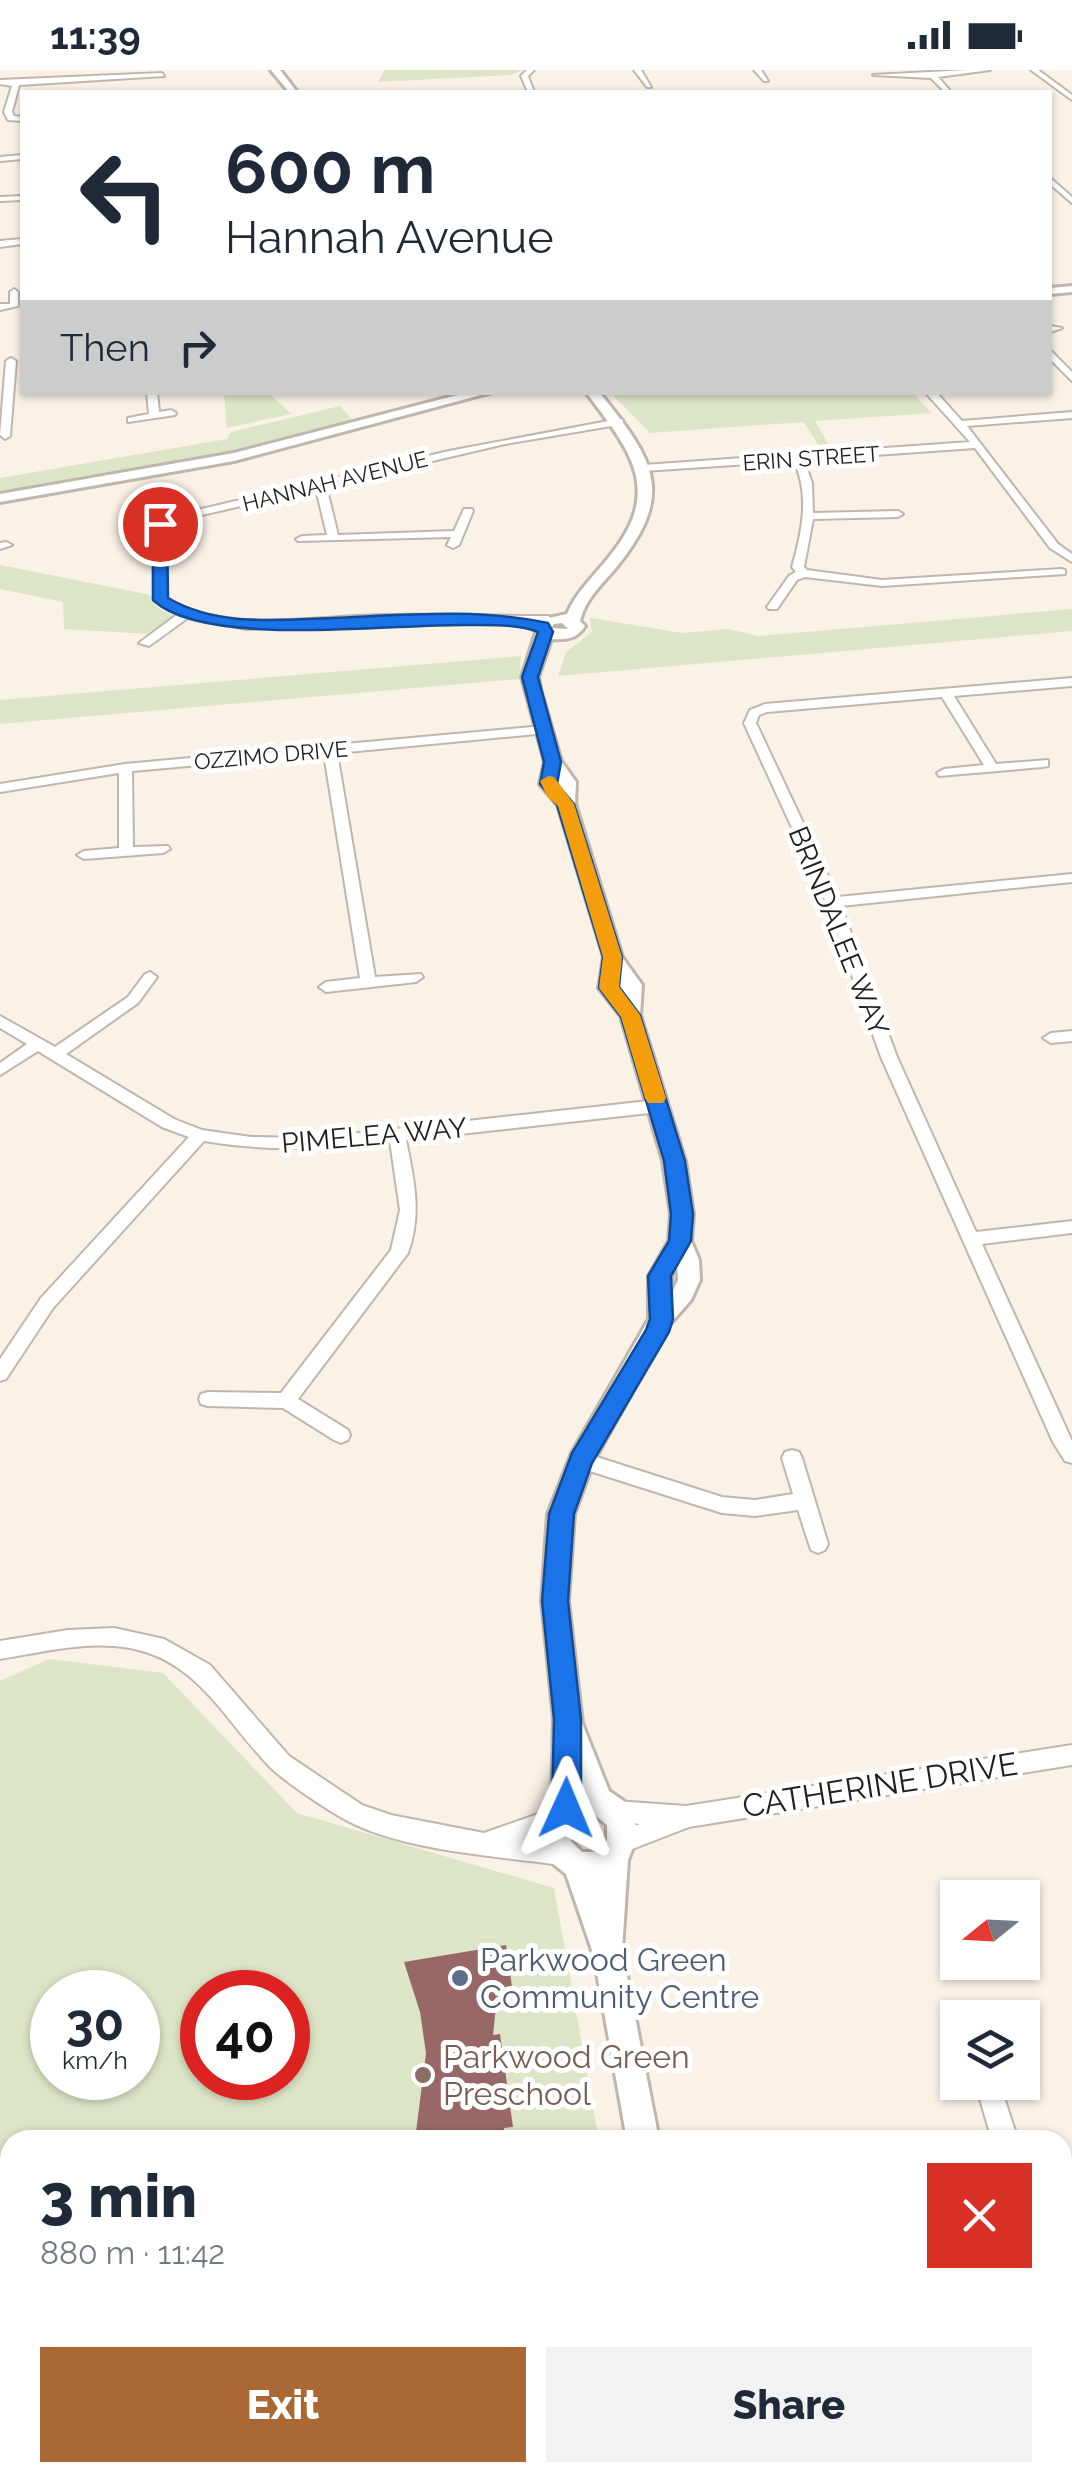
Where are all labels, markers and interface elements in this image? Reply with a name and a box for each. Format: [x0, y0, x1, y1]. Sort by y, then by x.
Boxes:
text: 11:39 [50, 13, 141, 58]
text: 600 m [225, 127, 435, 209]
icon: left [60, 130, 190, 260]
text: Hannah Avenue [225, 211, 554, 264]
icon: right [170, 320, 225, 375]
text: Then [60, 325, 150, 370]
street label: ERIN STREET [742, 440, 881, 476]
street label: HANNAH AVENUE [240, 445, 430, 517]
pin [118, 482, 203, 567]
icon: arrive [133, 497, 188, 552]
street label: OZZIMO DRIVE [193, 735, 349, 775]
street label: BRINDALEE WAY [781, 822, 896, 1041]
street label: PIMELEA WAY [280, 1111, 468, 1160]
street label: CATHERINE DRIVE [740, 1745, 1020, 1825]
position arrow [514, 1756, 618, 1860]
north arrow [940, 1880, 1040, 1980]
map controls [940, 1880, 1040, 2100]
place label: Parkwood Green Community Centre [480, 1941, 759, 2015]
marker: Parkwood Green Community Centre [449, 1967, 471, 1989]
speed limit sign: 40 [180, 1970, 310, 2100]
text: 30 [66, 1993, 124, 2052]
button: layers [940, 2000, 1040, 2100]
place label: Parkwood Green Preschool [443, 2038, 690, 2112]
text: km/h [62, 2045, 128, 2075]
marker: Parkwood Green Preschool [412, 2064, 434, 2086]
text: 3 min [40, 2161, 197, 2231]
button: close [927, 2163, 1032, 2268]
text: 880 m · 11:42 [40, 2234, 225, 2271]
button: Exit [40, 2347, 526, 2462]
button: Share [546, 2347, 1032, 2462]

